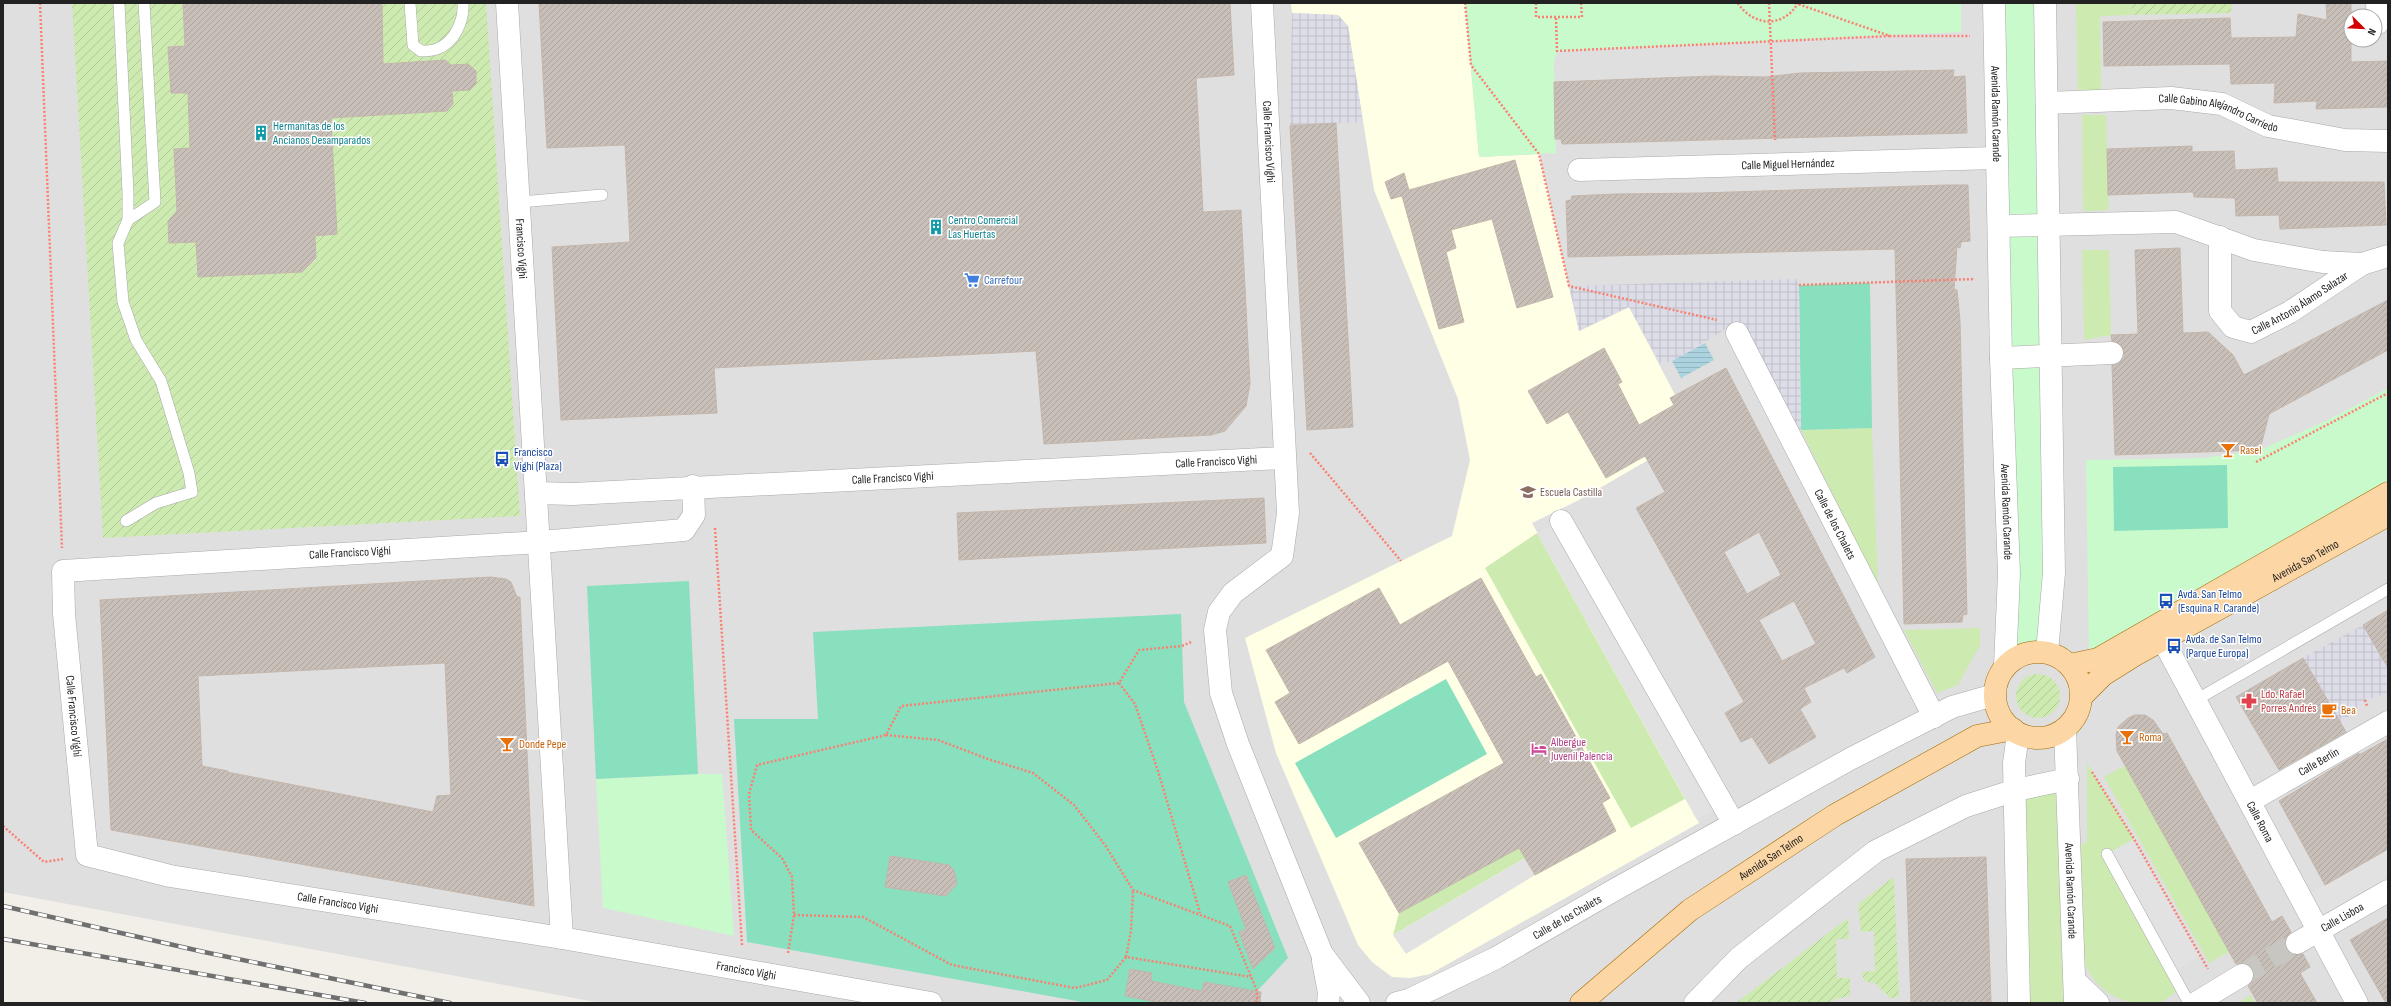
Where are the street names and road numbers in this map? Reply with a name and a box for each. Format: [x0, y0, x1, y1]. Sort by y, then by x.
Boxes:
street label: Avenida Ramón Carande [1988, 65, 2005, 162]
street label: Calle Gabino Alejandro Carriedo [2158, 91, 2279, 135]
street label: Calle Francisco Vighi [1260, 101, 1279, 183]
street label: Calle Miguel Hernández [1741, 155, 1835, 173]
street label: Francisco Vighi [512, 218, 531, 279]
street label: Calle Antonio Álamo Salazar [2249, 268, 2351, 338]
street label: Calle Francisco Vighi [1175, 452, 1257, 471]
street label: Avenida Ramón Carande [1997, 462, 2016, 560]
street label: Calle Francisco Vighi [851, 468, 934, 487]
street label: Calle de los Chalets [1811, 487, 1859, 562]
street label: Avenida San Telmo [2268, 536, 2341, 586]
street label: Calle Francisco Vighi [309, 543, 391, 563]
street label: Calle Francisco Vighi [62, 675, 85, 758]
street label: Calle Berlín [2295, 744, 2342, 779]
street label: Calle Roma [2243, 799, 2277, 845]
street label: Avenida San Telmo [1735, 830, 1806, 884]
street label: Avenida Ramón Carande [2062, 842, 2080, 939]
street label: Calle Francisco Vighi [296, 889, 379, 916]
street label: Calle de los Chalets [1530, 891, 1604, 943]
street label: Calle Lisboa [2318, 899, 2367, 935]
street label: Francisco Vighi [715, 958, 777, 983]

